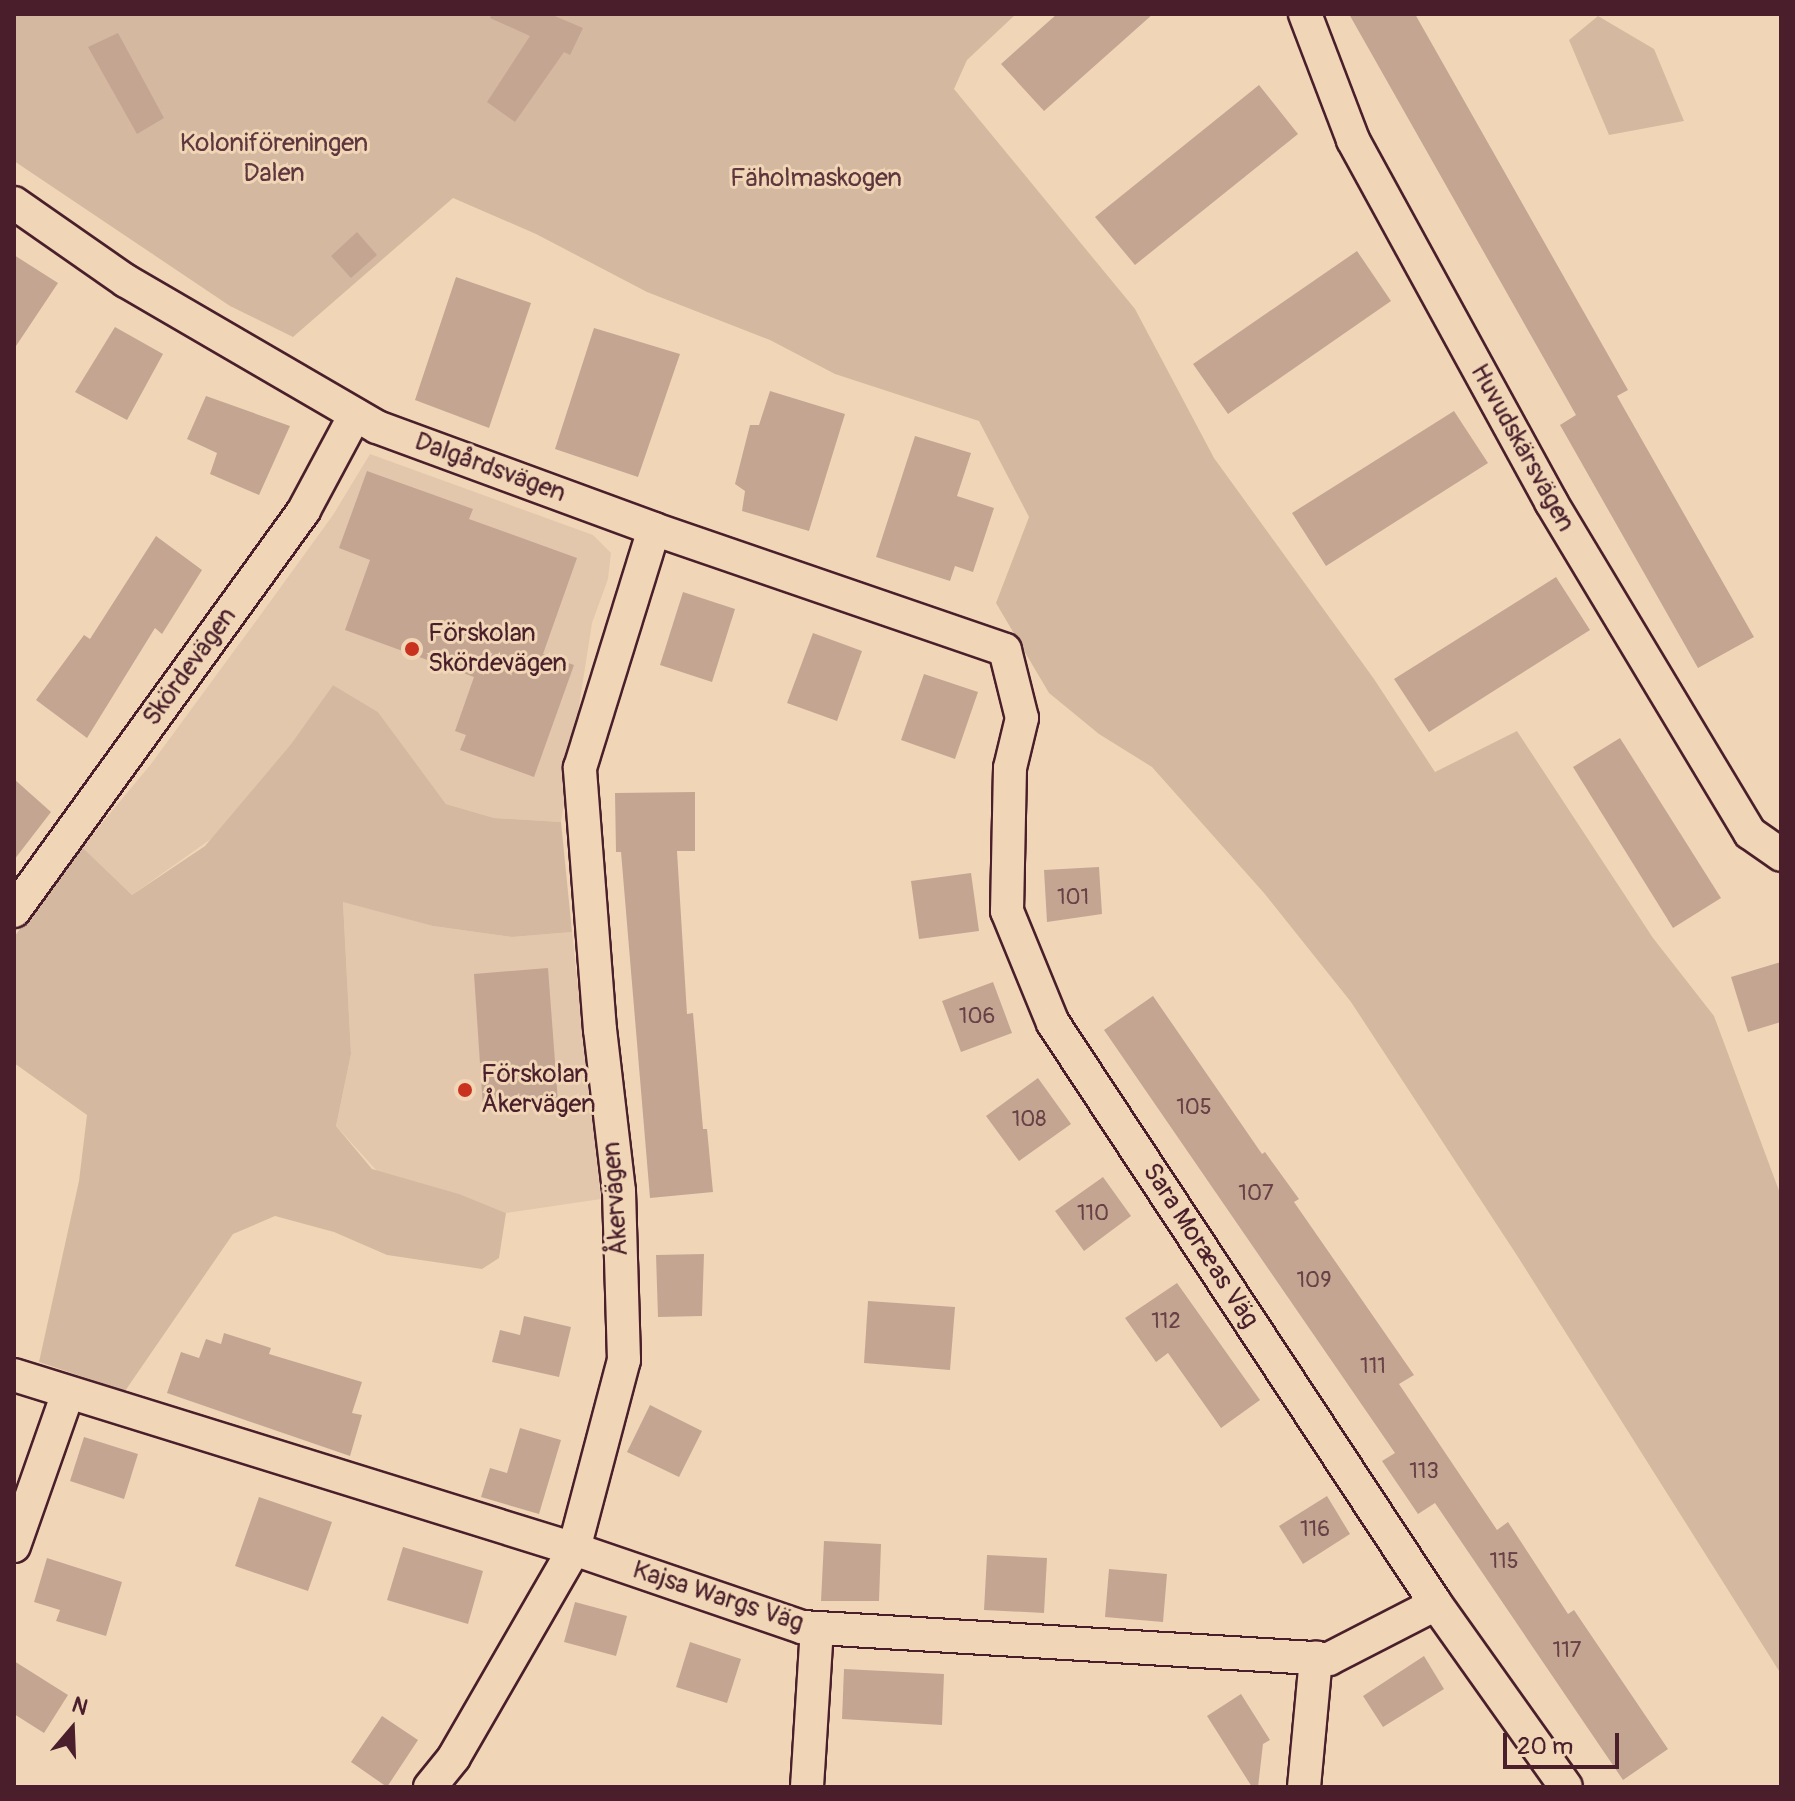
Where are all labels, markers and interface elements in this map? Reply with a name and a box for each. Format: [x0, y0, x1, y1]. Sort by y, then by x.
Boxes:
park label: Koloniföreningen Dalen [180, 128, 368, 190]
park label: Fäholmaskogen [730, 163, 902, 195]
street label: Huvudskärsvägen [1463, 359, 1581, 537]
street label: Dalgårdsvägen [410, 426, 570, 510]
street label: Skördevägen [137, 602, 243, 732]
place label: Förskolan Skördevägen [428, 618, 567, 680]
marker: Förskolan Skördevägen [403, 640, 421, 658]
house number: 101 [1057, 885, 1089, 911]
house number: 106 [959, 1004, 995, 1030]
place label: Förskolan Åkervägen [481, 1059, 596, 1120]
marker: Förskolan Åkervägen [456, 1081, 474, 1099]
house number: 105 [1176, 1095, 1212, 1121]
house number: 108 [1012, 1107, 1046, 1133]
street label: Åkervägen [596, 1141, 636, 1257]
street label: Sara Moræas Väg [1135, 1158, 1265, 1334]
house number: 107 [1238, 1181, 1274, 1207]
house number: 110 [1077, 1201, 1109, 1227]
house number: 109 [1297, 1268, 1331, 1294]
house number: 112 [1151, 1309, 1181, 1335]
house number: 111 [1360, 1354, 1386, 1380]
house number: 113 [1409, 1459, 1439, 1485]
house number: 116 [1300, 1517, 1330, 1543]
house number: 115 [1489, 1549, 1519, 1575]
street label: Kajsa Wargs Väg [629, 1555, 807, 1639]
house number: 117 [1553, 1638, 1581, 1664]
north arrow [32, 1689, 112, 1769]
text: N [68, 1691, 91, 1722]
scale bar [1507, 1717, 1623, 1767]
text: 20 m [1517, 1732, 1573, 1761]

